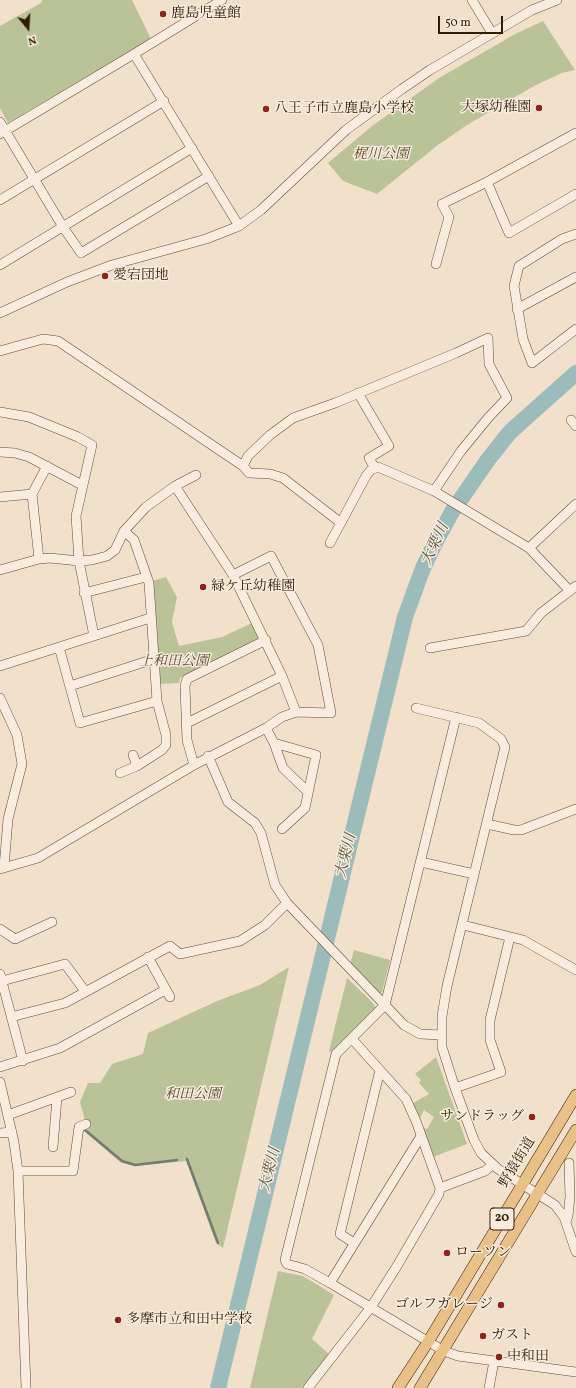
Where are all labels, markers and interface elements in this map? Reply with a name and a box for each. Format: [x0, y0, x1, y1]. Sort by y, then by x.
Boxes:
place label: 鹿島児童館 [171, 6, 241, 22]
north arrow [8, 8, 48, 48]
scale bar [440, 8, 505, 34]
marker: 鹿島児童館 [158, 9, 168, 19]
text: 50 m [445, 15, 471, 31]
text: N [26, 32, 38, 48]
place label: 大塚幼稚園 [461, 100, 531, 116]
place label: 八王子市立鹿島小学校 [274, 101, 414, 117]
marker: 大塚幼稚園 [534, 103, 544, 113]
marker: 八王子市立鹿島小学校 [261, 104, 271, 114]
park label: 梶川公園 [353, 147, 409, 163]
place label: 愛宕団地 [113, 268, 169, 284]
marker: 愛宕団地 [100, 271, 110, 281]
water label: 大栗川 [418, 521, 454, 569]
place label: 緑ケ丘幼稚園 [211, 579, 295, 595]
marker: 緑ケ丘幼稚園 [198, 582, 208, 592]
park label: 上和田公園 [139, 654, 209, 670]
water label: 大栗川 [333, 832, 361, 880]
park label: 和田公園 [165, 1087, 221, 1103]
place label: サンドラッグ [440, 1109, 524, 1125]
marker: サンドラッグ [527, 1112, 537, 1122]
street label: 野猿街道 [496, 1135, 540, 1191]
water label: 大栗川 [257, 1146, 285, 1194]
road number: 20 [490, 1208, 514, 1230]
place label: ローソン [455, 1245, 511, 1261]
marker: ローソン [442, 1248, 452, 1258]
place label: ゴルフガレージ [395, 1297, 493, 1313]
marker: ゴルフガレージ [496, 1300, 506, 1310]
place label: 多摩市立和田中学校 [126, 1312, 252, 1328]
marker: 多摩市立和田中学校 [113, 1315, 123, 1325]
place label: ガスト [491, 1328, 533, 1344]
marker: ガスト [478, 1331, 488, 1341]
place label: 中和田 [507, 1349, 549, 1365]
marker: 中和田 [494, 1352, 504, 1362]

